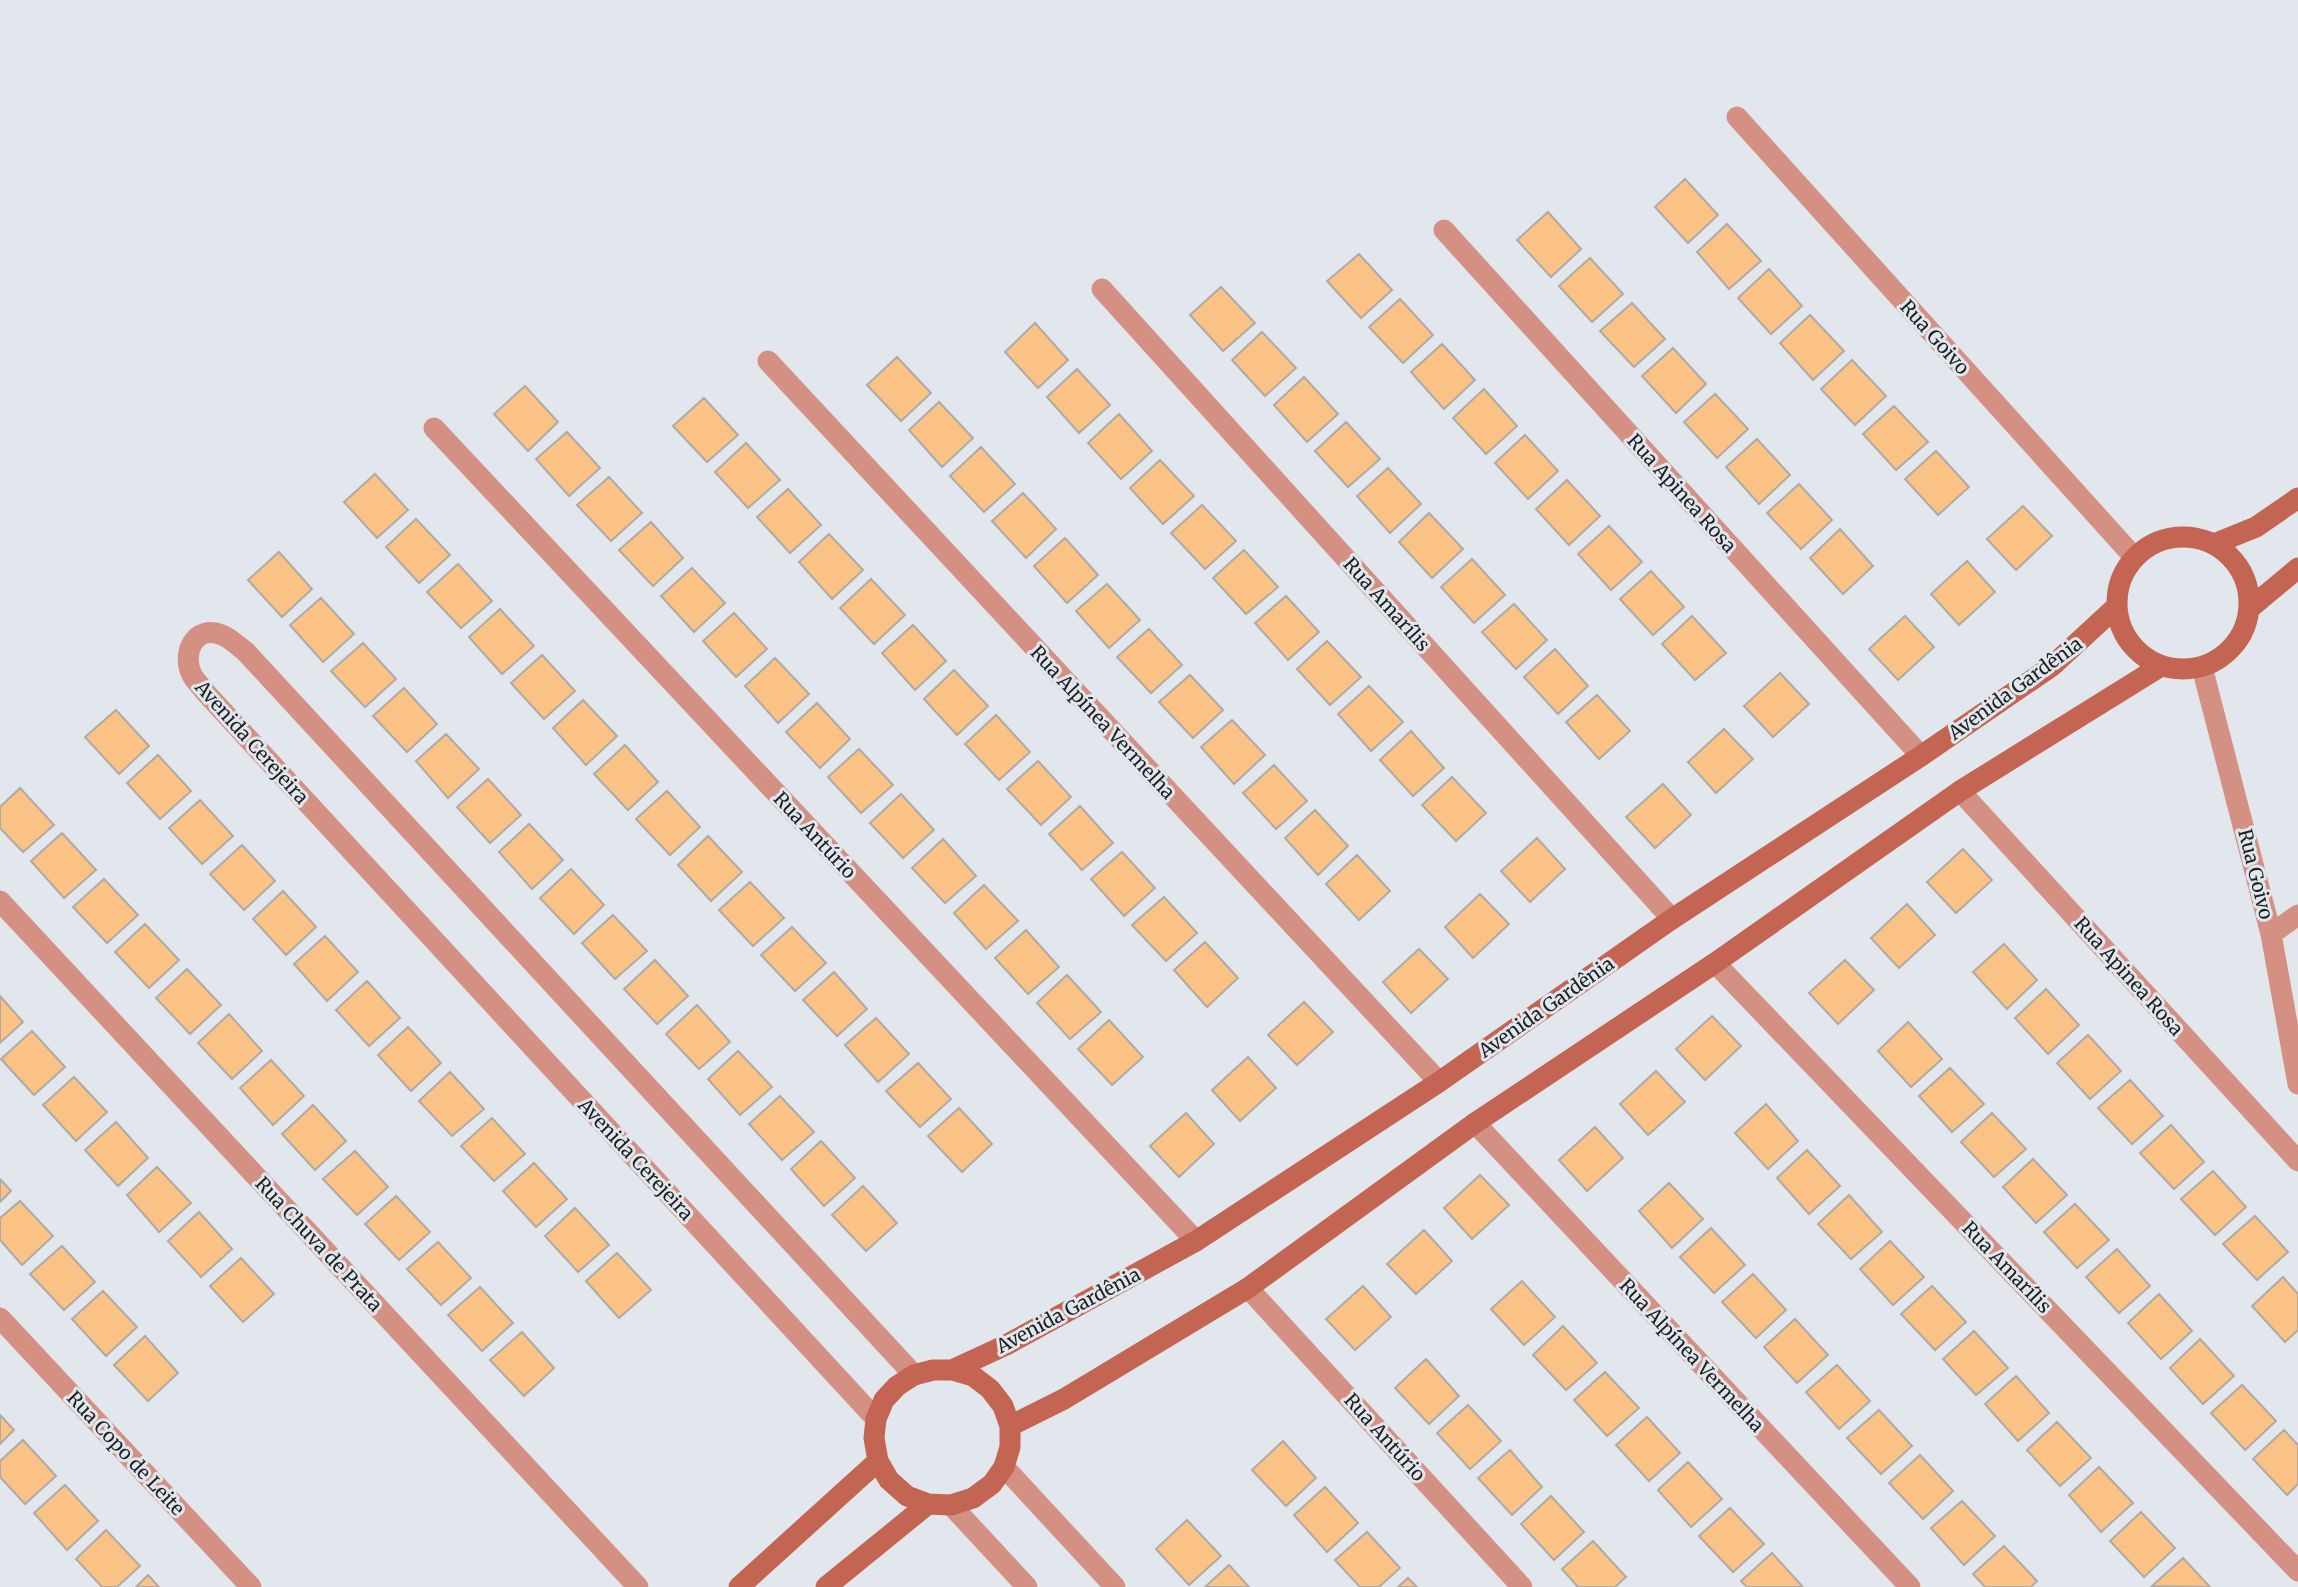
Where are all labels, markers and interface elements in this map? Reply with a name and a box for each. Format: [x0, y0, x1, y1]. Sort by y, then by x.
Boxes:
street label: Rua Goivo [1895, 295, 1975, 379]
street label: Rua Apinea Rosa [1622, 429, 1742, 557]
street label: Rua Amarílis [1339, 552, 1435, 656]
street label: Avenida Gardênia [1942, 631, 2087, 745]
street label: Rua Alpínea Vermelha [1026, 640, 1180, 804]
street label: Avenida Cerejeira [190, 674, 314, 809]
street label: Rua Antúrio [769, 787, 861, 883]
street label: Rua Goivo [2233, 826, 2279, 922]
street label: Rua Apinea Rosa [2069, 912, 2189, 1040]
street label: Avenida Gardênia [1473, 951, 1618, 1063]
street label: Avenida Cerejeira [573, 1092, 699, 1225]
street label: Rua Chuva de Prata [250, 1172, 388, 1316]
street label: Rua Amarílis [1957, 1216, 2057, 1318]
street label: Avenida Gardênia [991, 1262, 1144, 1359]
street label: Rua Alpínea Vermelha [1615, 1273, 1769, 1437]
street label: Rua Copo de Leite [62, 1386, 190, 1520]
street label: Rua Antúrio [1339, 1388, 1431, 1486]

